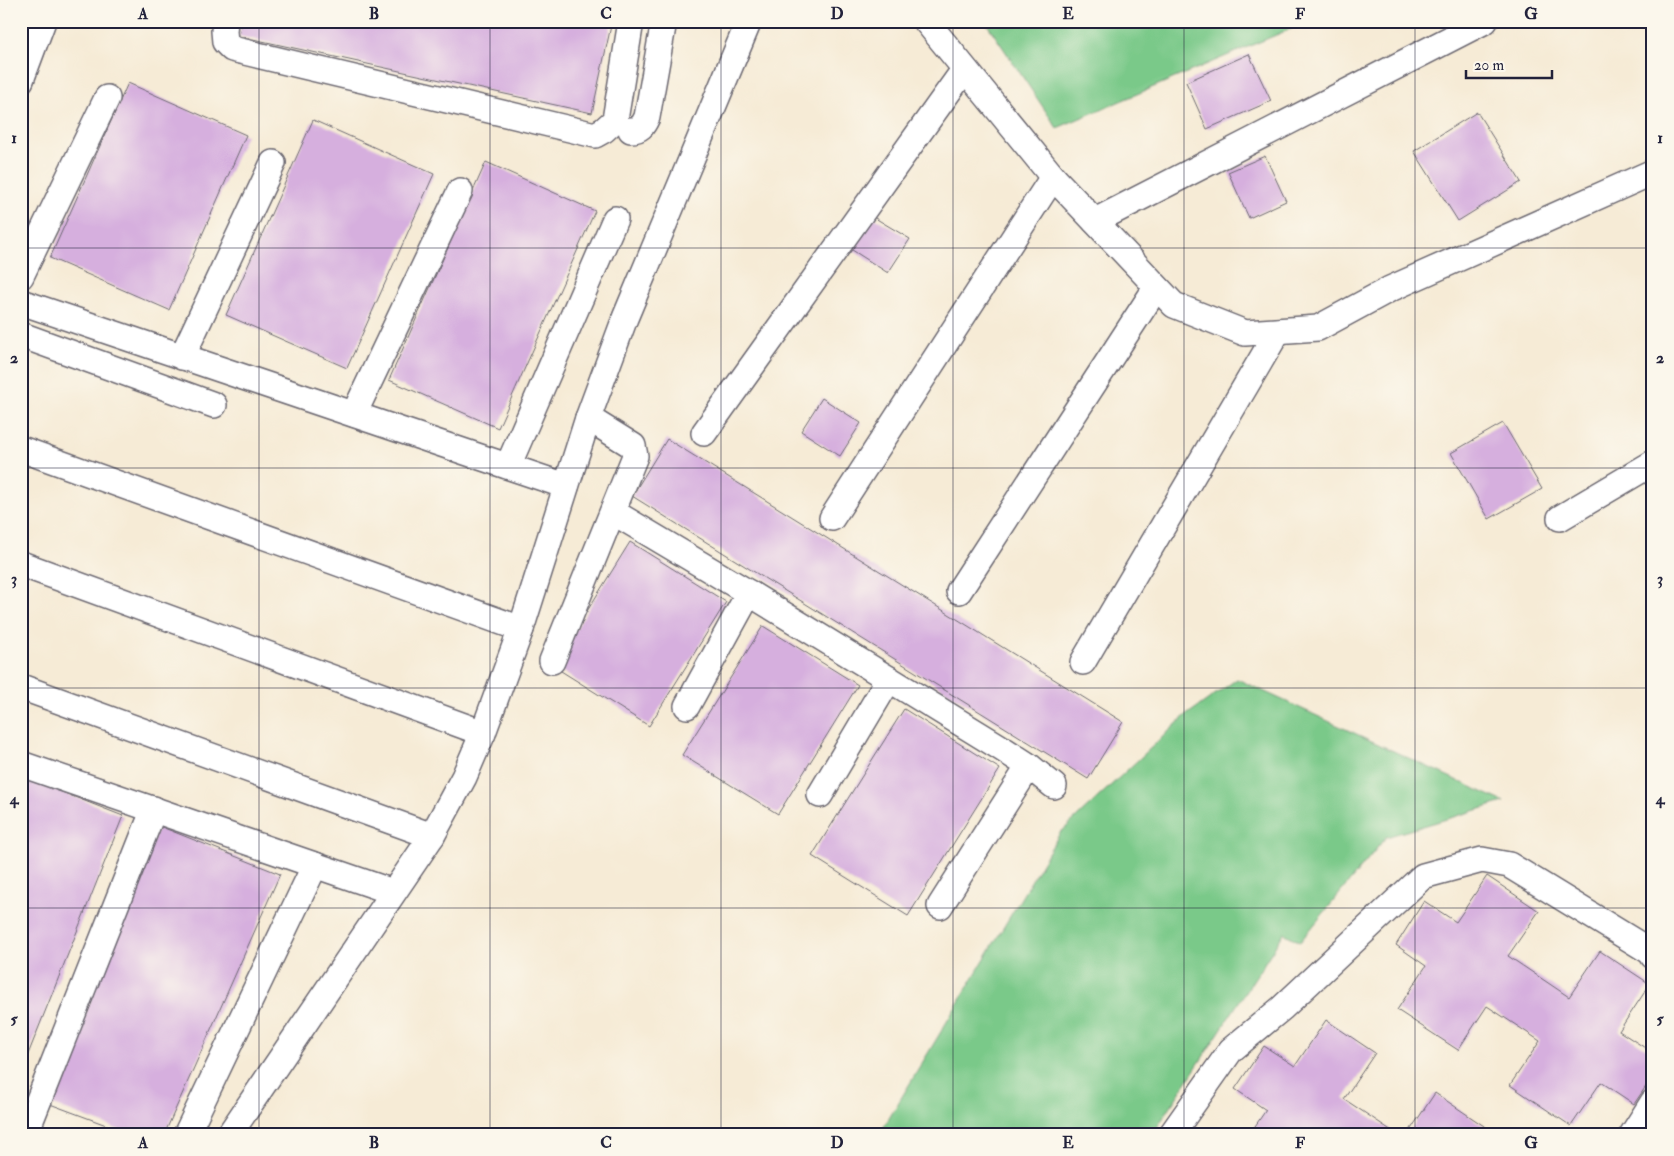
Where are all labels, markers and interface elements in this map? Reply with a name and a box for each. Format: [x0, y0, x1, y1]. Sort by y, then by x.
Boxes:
text: A [137, 4, 149, 24]
text: B [369, 4, 379, 24]
text: C [600, 4, 612, 24]
text: D [830, 4, 844, 24]
text: E [1062, 4, 1074, 24]
text: F [1295, 4, 1305, 24]
text: G [1524, 4, 1538, 24]
scale bar [1466, 48, 1553, 80]
text: 20 m [1474, 56, 1504, 75]
text: 1 [11, 128, 17, 148]
text: 1 [1657, 128, 1663, 148]
text: 2 [10, 348, 18, 368]
text: 2 [1656, 348, 1664, 368]
text: 3 [11, 569, 17, 589]
text: 3 [1657, 569, 1663, 589]
text: 4 [9, 789, 20, 809]
text: 4 [1655, 789, 1666, 809]
text: 5 [10, 1009, 18, 1029]
text: 5 [1656, 1009, 1664, 1029]
text: A [137, 1133, 149, 1153]
text: B [369, 1133, 379, 1153]
text: C [600, 1133, 612, 1153]
text: D [830, 1133, 844, 1153]
text: E [1062, 1133, 1074, 1153]
text: F [1295, 1133, 1305, 1153]
text: G [1524, 1133, 1538, 1153]

